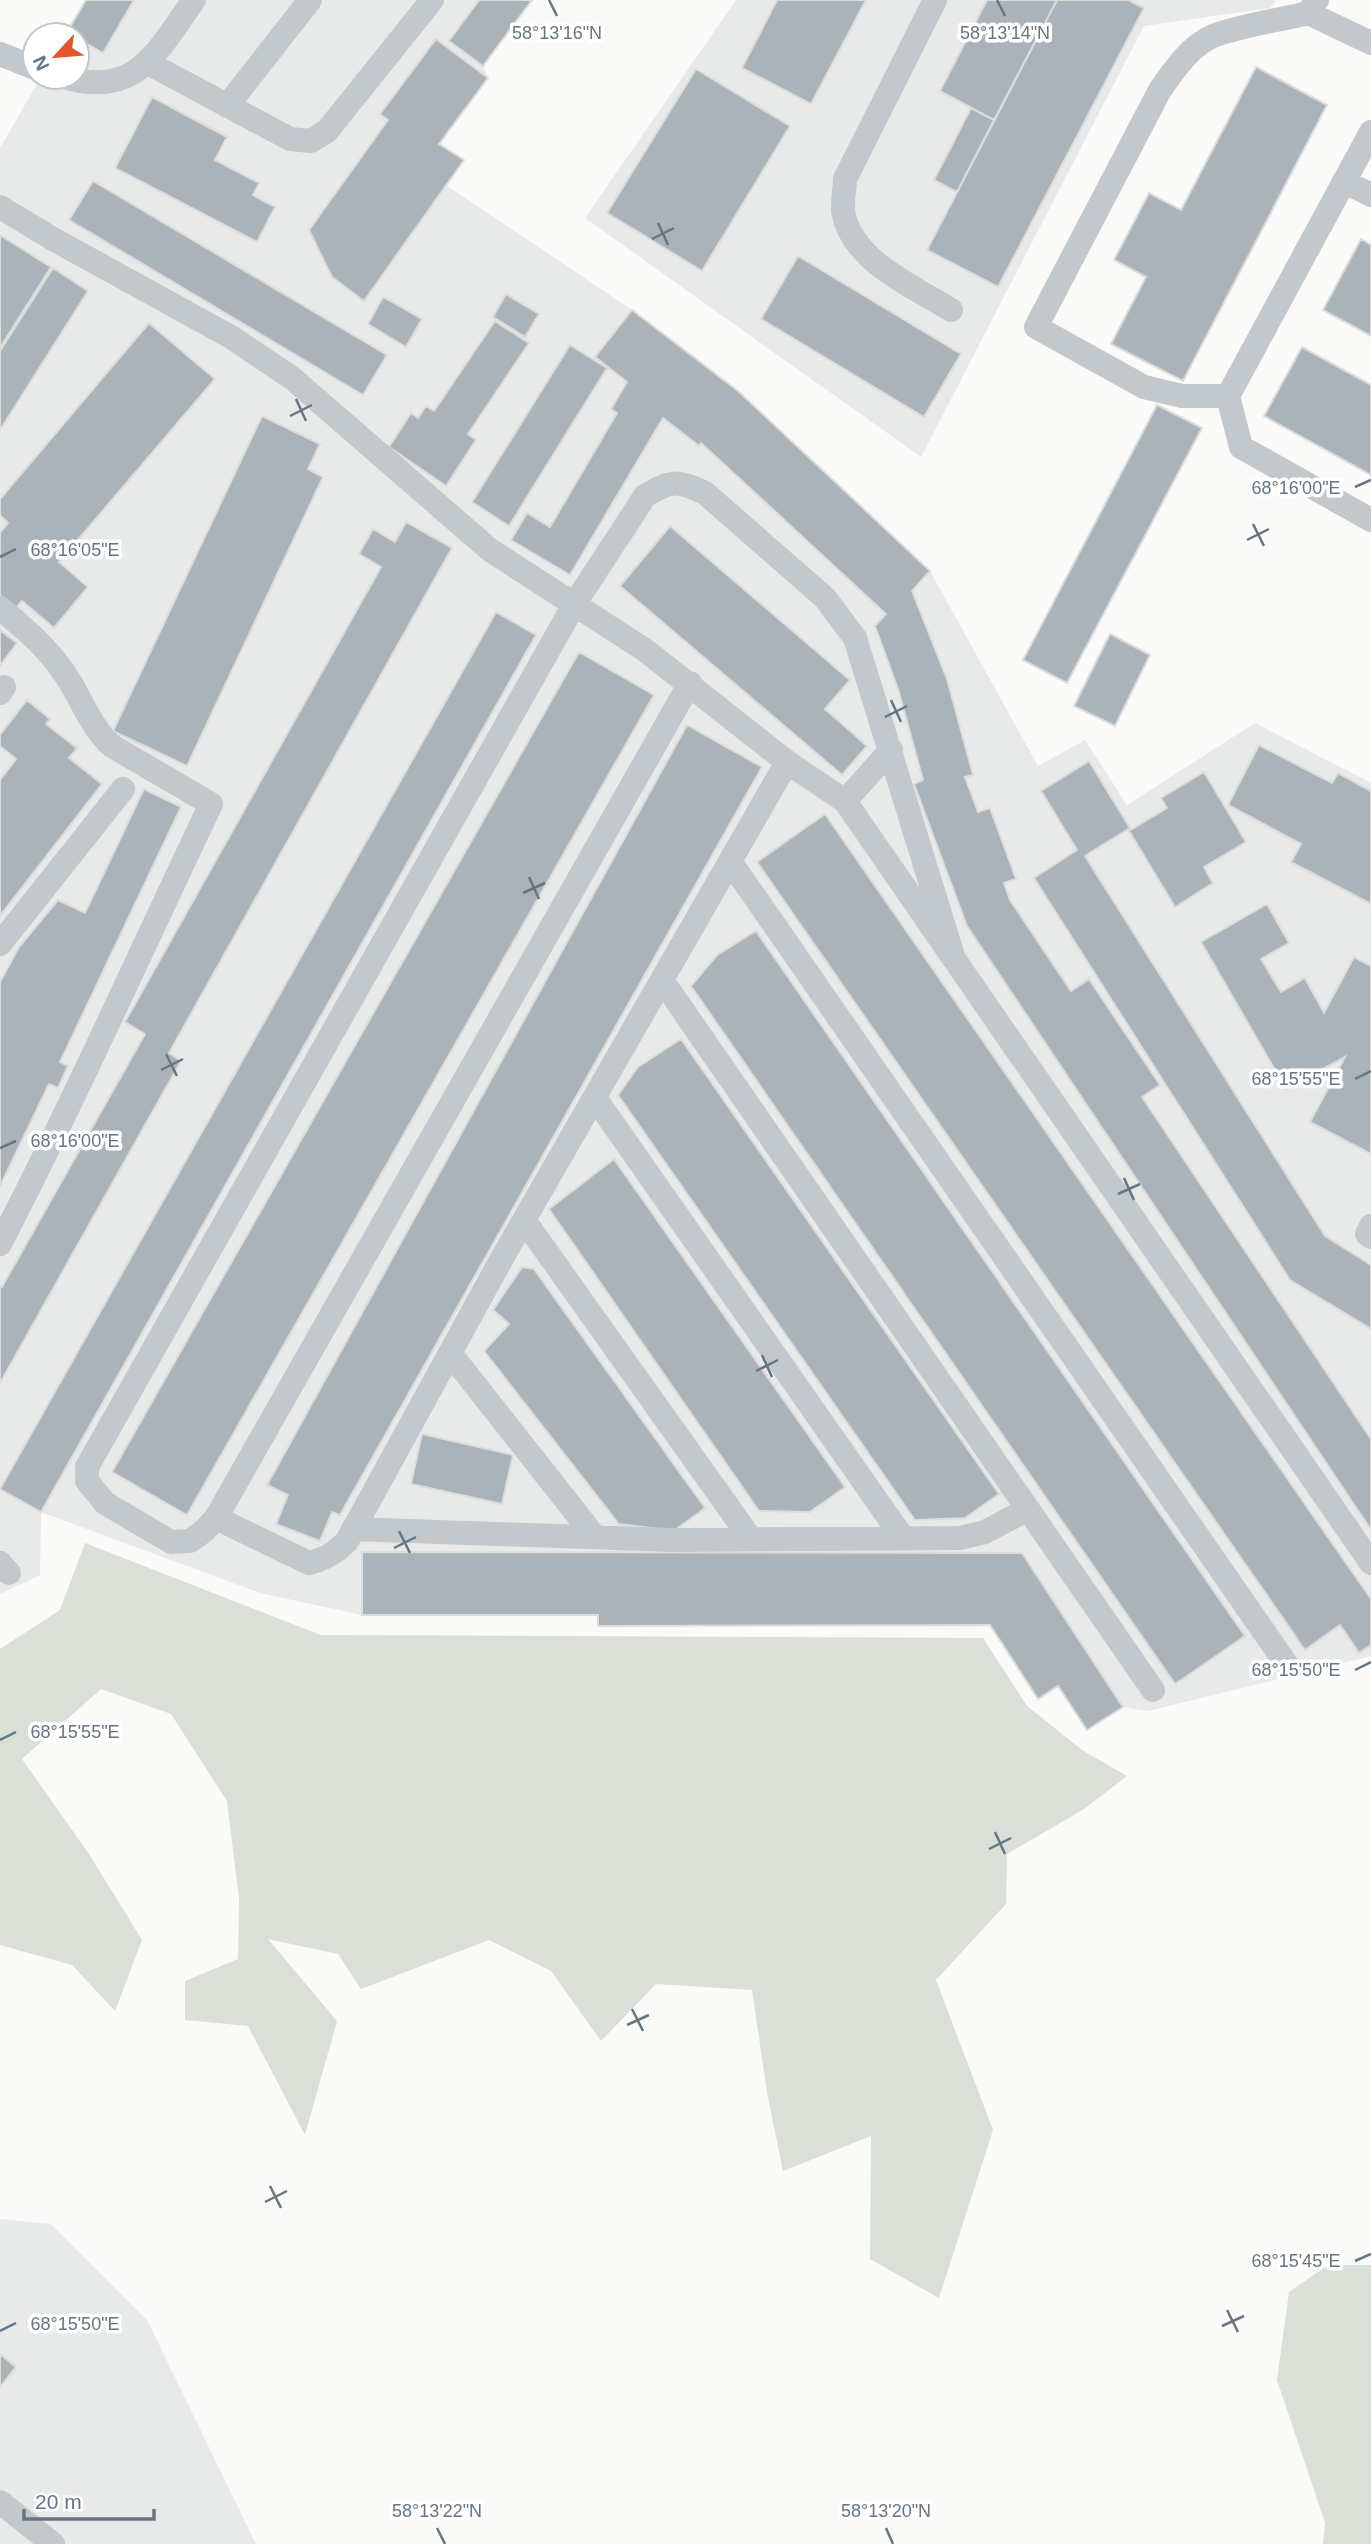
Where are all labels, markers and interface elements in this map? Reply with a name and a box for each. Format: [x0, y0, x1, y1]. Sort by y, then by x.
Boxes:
north arrow [21, 21, 91, 91]
text: 58°13'16"N [512, 23, 602, 43]
text: 58°13'14"N [960, 23, 1050, 43]
text: N [29, 52, 54, 74]
text: 68°16'00"E [1251, 478, 1341, 498]
text: 68°16'05"E [30, 540, 120, 560]
text: 68°15'55"E [1251, 1069, 1341, 1089]
text: 68°16'00"E [30, 1131, 120, 1151]
text: 68°15'50"E [1251, 1660, 1341, 1680]
text: 68°15'55"E [30, 1722, 120, 1742]
text: 68°15'45"E [1251, 2251, 1341, 2271]
text: 68°15'50"E [30, 2314, 120, 2334]
scale bar [24, 2478, 154, 2522]
text: 20 m [35, 2490, 82, 2513]
text: 58°13'22"N [392, 2501, 482, 2521]
text: 58°13'20"N [841, 2501, 931, 2521]

